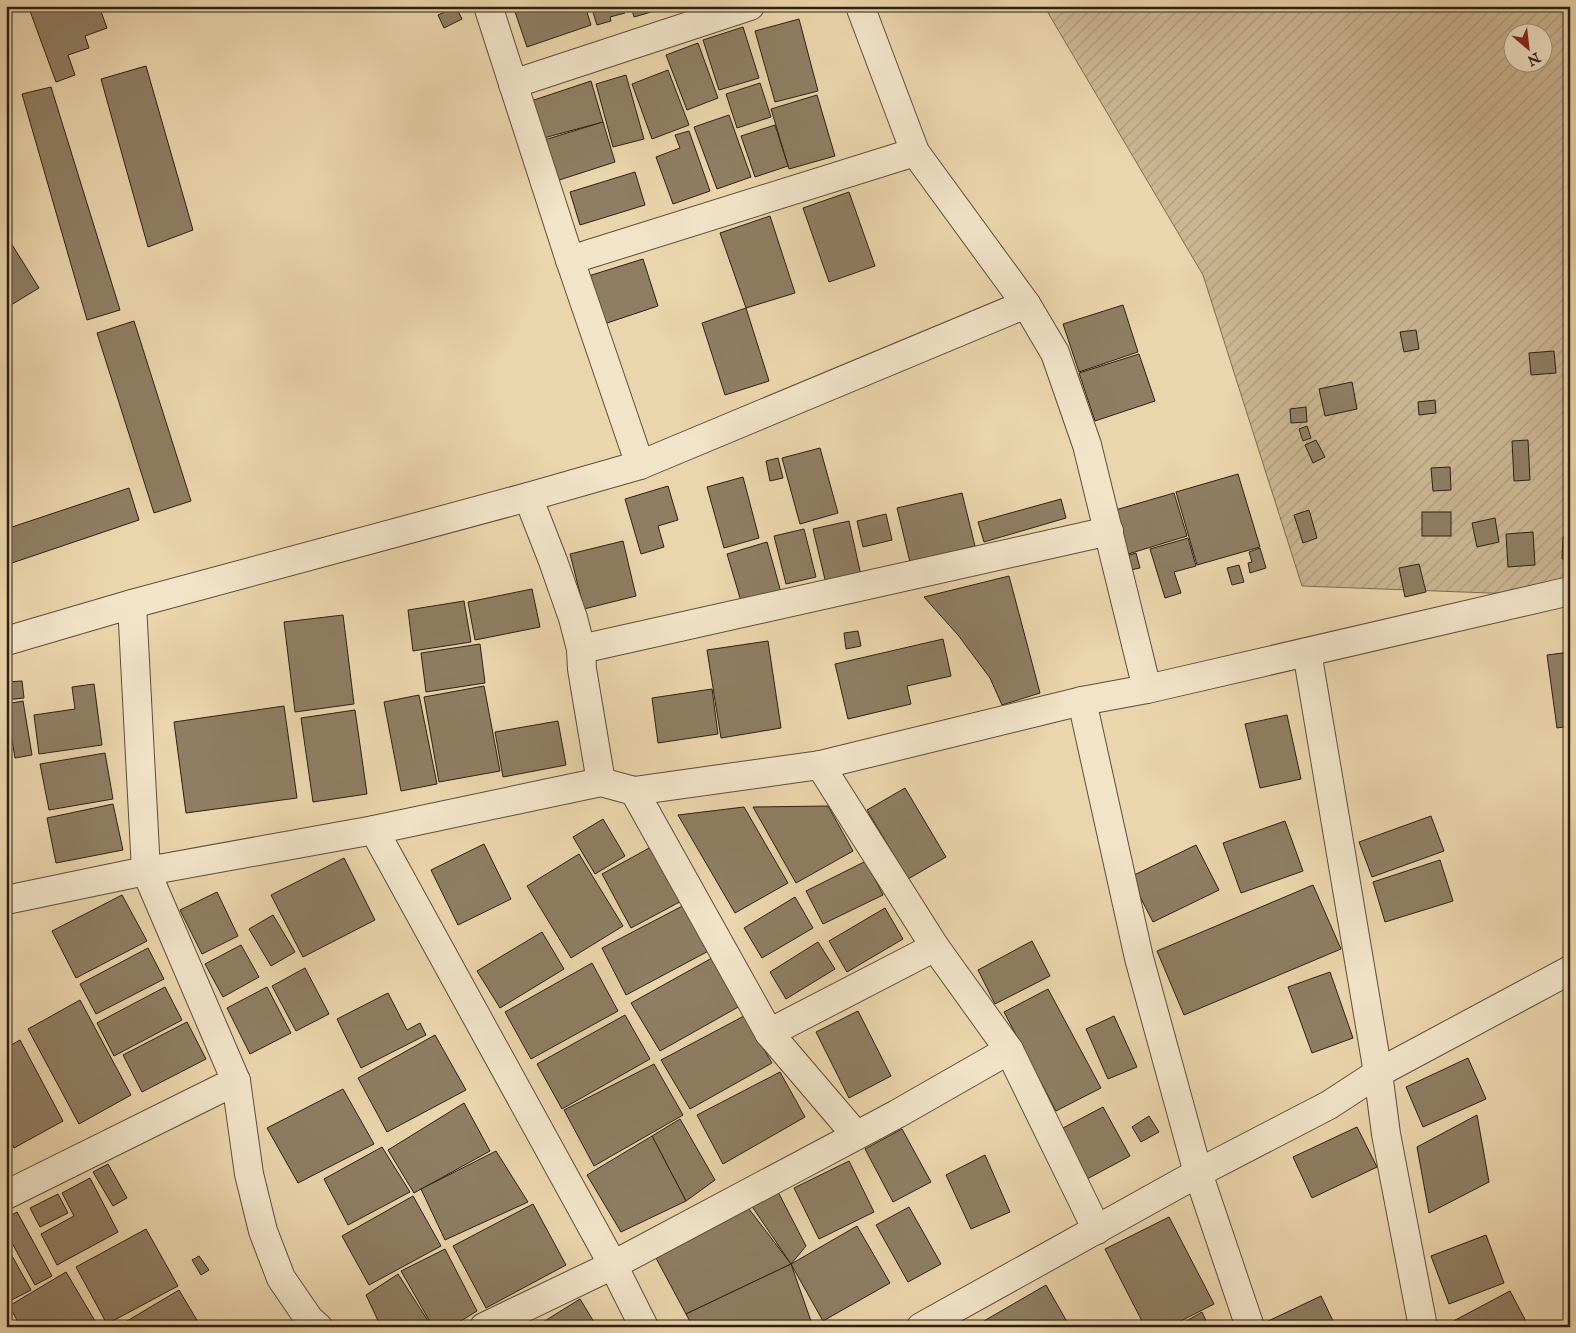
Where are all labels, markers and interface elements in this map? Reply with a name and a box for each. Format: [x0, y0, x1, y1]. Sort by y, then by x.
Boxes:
north arrow [1504, 22, 1554, 72]
text: N [1524, 47, 1544, 69]

